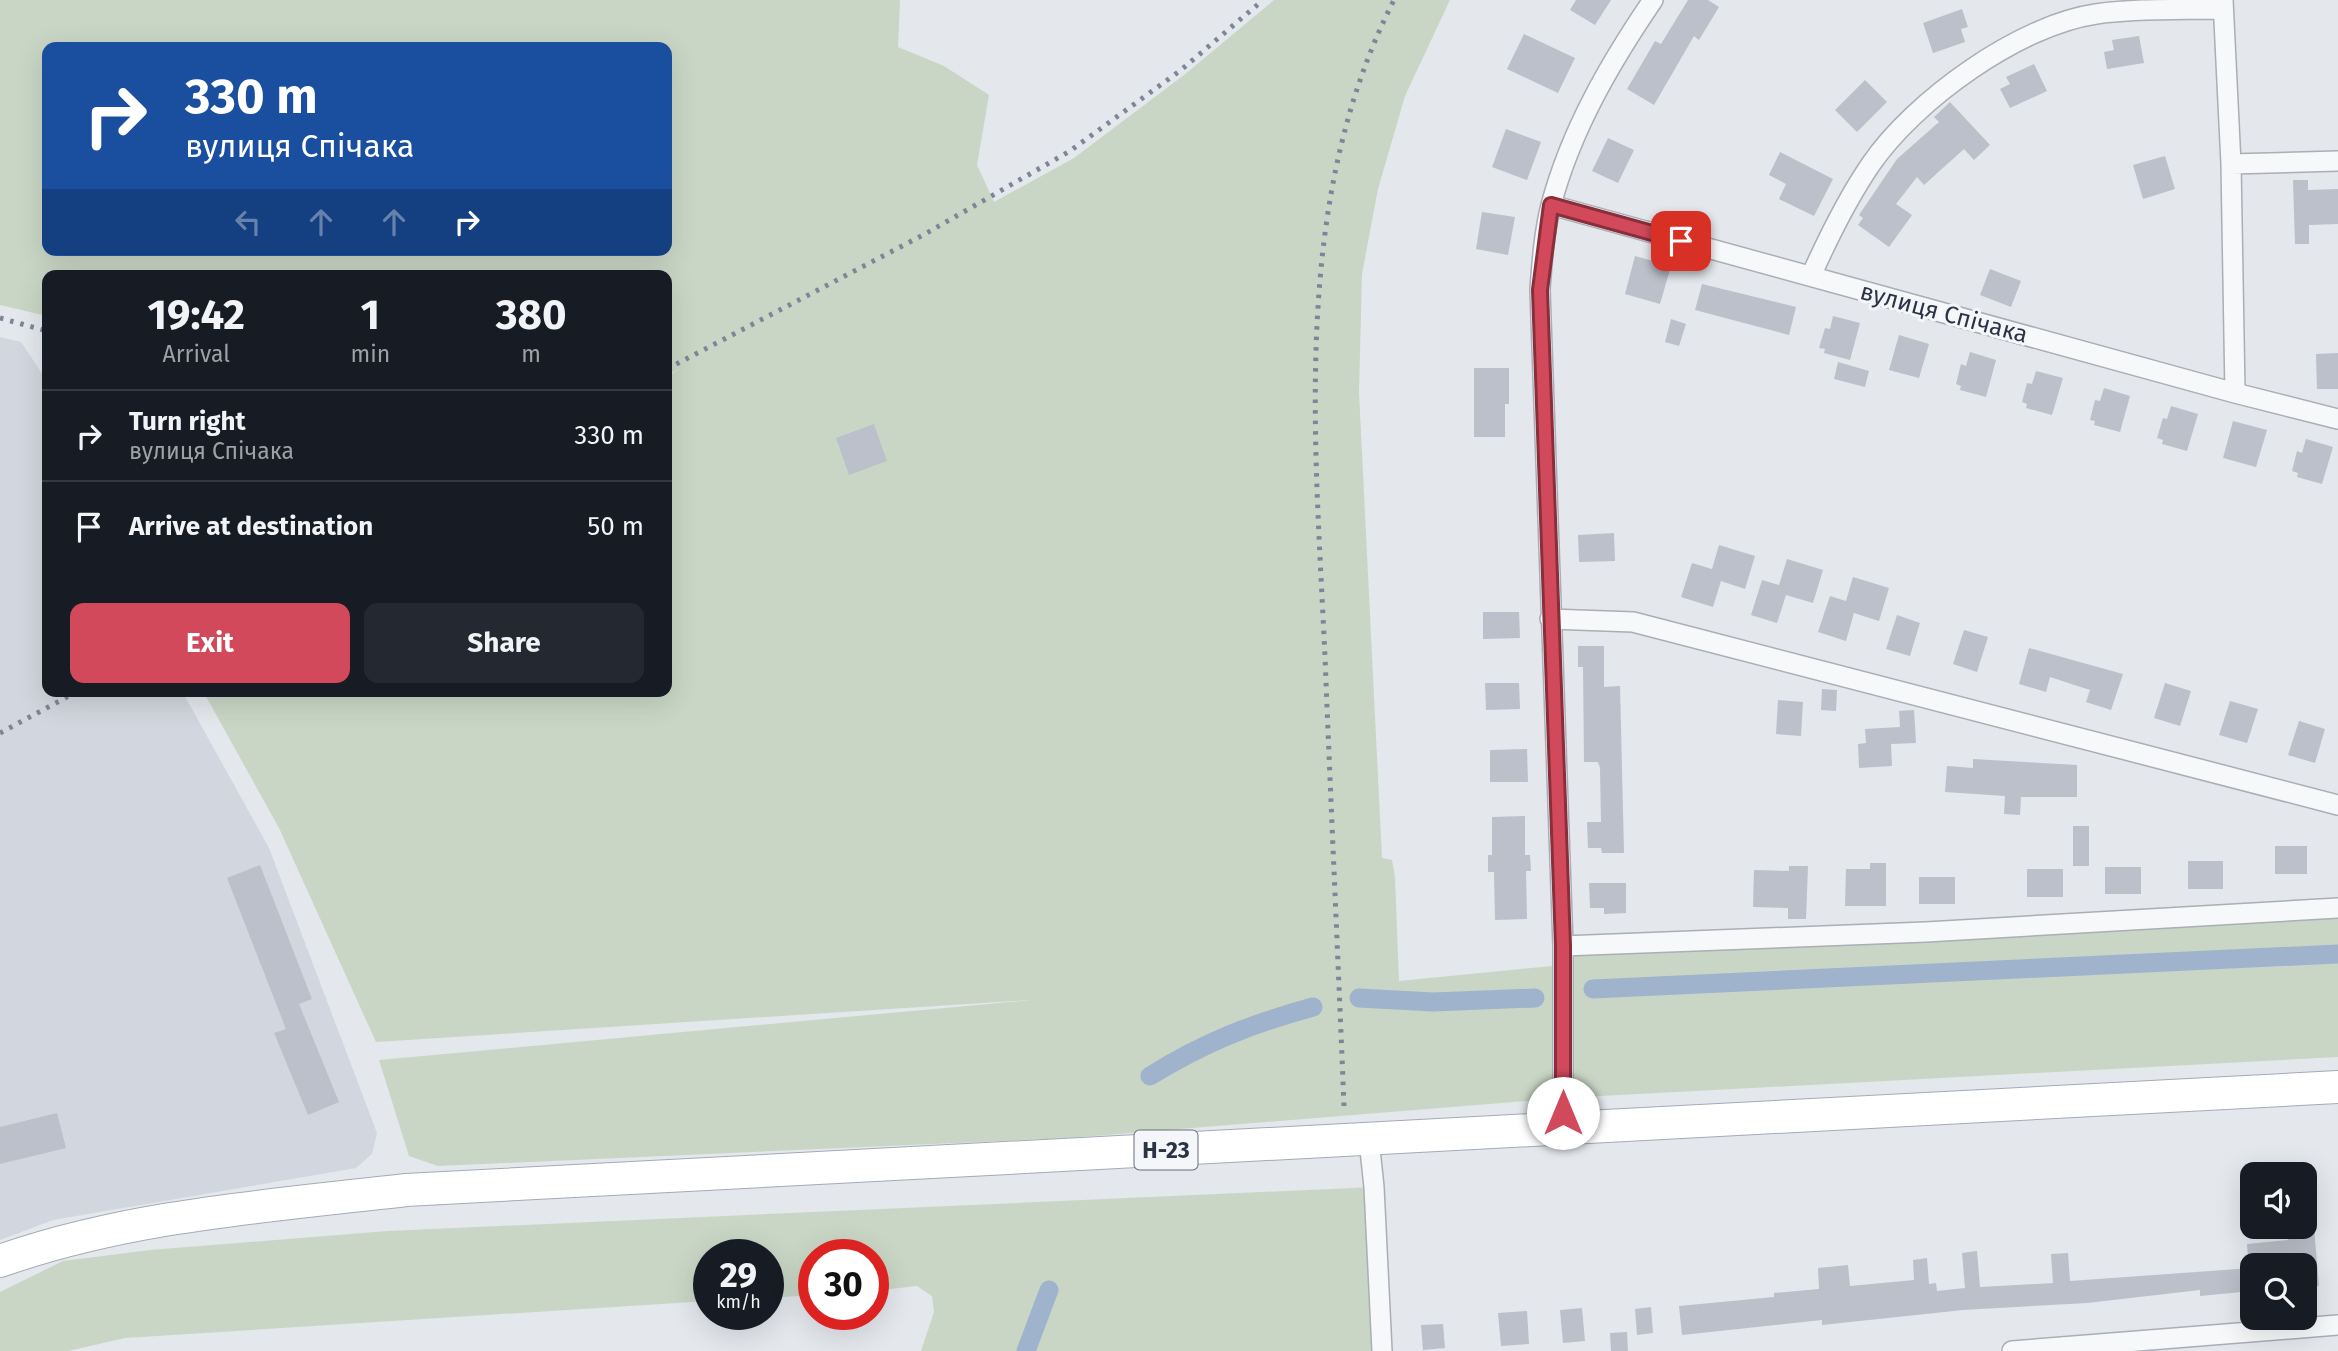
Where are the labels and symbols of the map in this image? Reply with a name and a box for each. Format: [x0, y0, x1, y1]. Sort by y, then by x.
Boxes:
pin [1651, 211, 1711, 271]
street label: вулиця Спічака [1857, 277, 2031, 349]
position arrow [1526, 1076, 1600, 1150]
road number: Н-23 [1134, 1130, 1198, 1170]
speed limit sign: 30 [798, 1239, 889, 1330]

